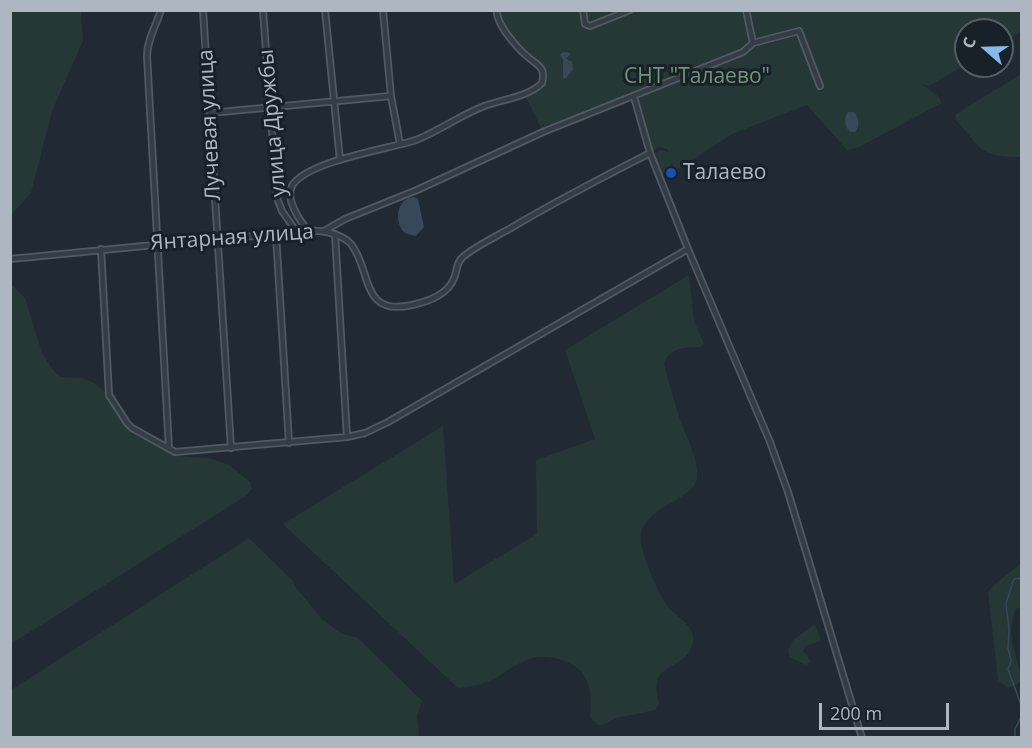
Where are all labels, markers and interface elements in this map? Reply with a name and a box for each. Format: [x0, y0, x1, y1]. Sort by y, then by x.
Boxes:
north arrow [954, 18, 1014, 78]
text: С [957, 34, 981, 51]
street label: улица Дружбы [254, 48, 292, 198]
street label: Лучевая улица [193, 49, 227, 201]
park label: СНТ "Талаево" [624, 64, 770, 90]
place label: Талаево [683, 160, 766, 186]
marker: Талаево [664, 166, 678, 180]
street label: Янтарная улица [149, 220, 315, 256]
scale bar [822, 691, 952, 729]
text: 200 m [830, 701, 882, 725]

